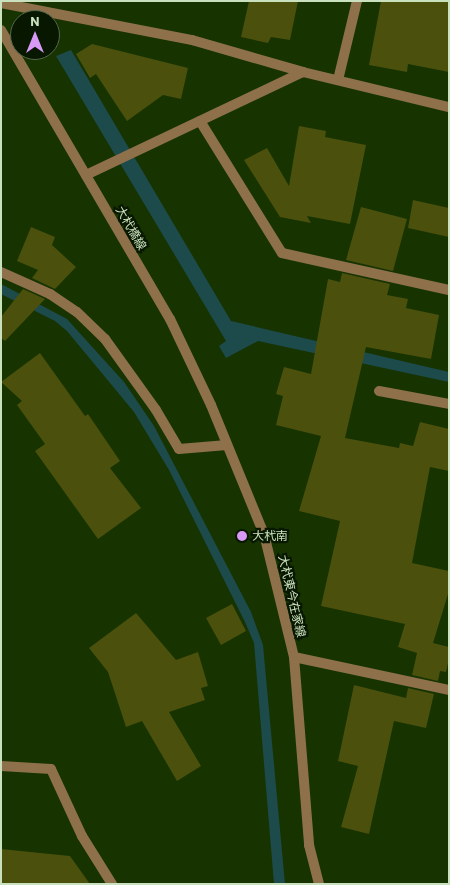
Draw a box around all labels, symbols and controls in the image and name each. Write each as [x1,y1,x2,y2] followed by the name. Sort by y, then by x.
[10,10,60,60] north arrow
[30,12,40,29] text: N
[113,204,149,252] street label: 大杙橋線
[252,529,288,543] place label: 大杙南
[236,530,248,542] marker: 大杙南
[276,553,308,639] street label: 大杙東今在家線

